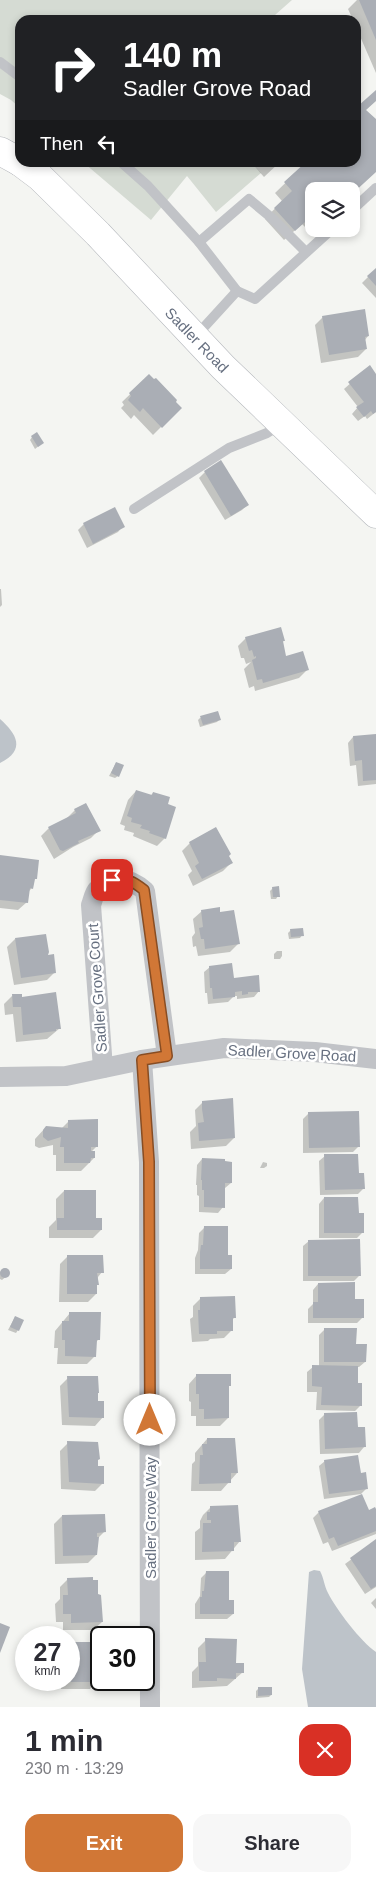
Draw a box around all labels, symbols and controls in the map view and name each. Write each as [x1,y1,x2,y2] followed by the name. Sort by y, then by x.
[40,35,105,100] icon: right
[123,35,222,74] text: 140 m
[123,76,311,101] text: Sadler Grove Road
[93,130,121,158] icon: left
[40,133,83,154] text: Then
[305,182,360,237] map controls
[305,182,360,237] button: layers
[162,304,232,376] street label: Sadler Road
[91,859,133,901] pin
[98,866,126,894] icon: arrive
[84,922,110,1053] street label: Sadler Grove Court
[227,1041,357,1065] street label: Sadler Grove Road
[123,1393,175,1445] position arrow
[142,1457,159,1579] street label: Sadler Grove Way
[90,1626,155,1691] speed limit sign: 30
[34,1638,61,1666] text: 27
[34,1664,61,1678] text: km/h
[25,1724,103,1757] text: 1 min
[299,1724,351,1776] button: close
[25,1760,124,1777] text: 230 m · 13:29
[25,1814,183,1872] button: Exit
[193,1814,351,1872] button: Share

